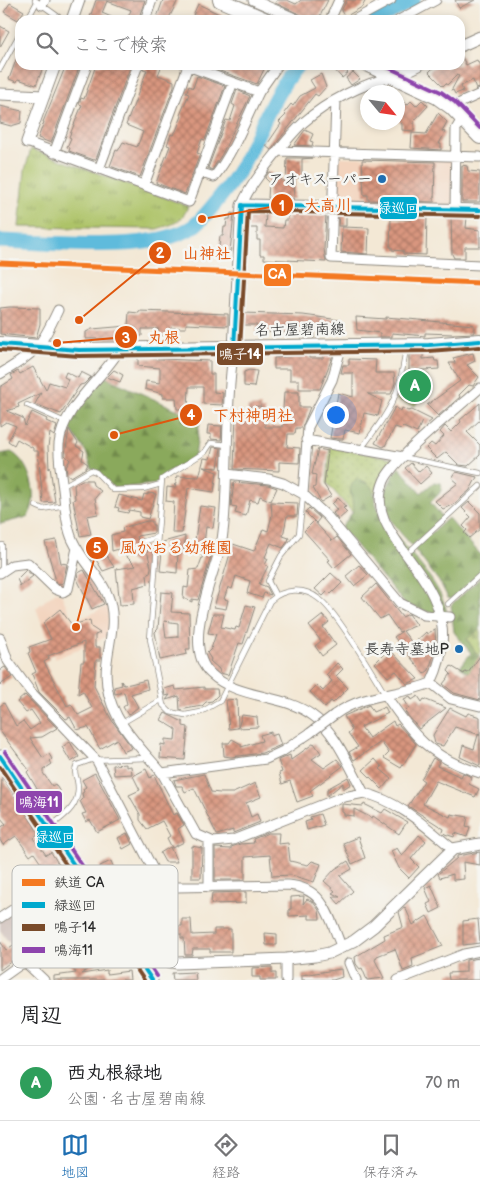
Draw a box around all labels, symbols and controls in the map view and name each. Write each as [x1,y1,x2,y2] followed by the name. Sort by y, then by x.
[15,15,465,70] search box
[33,29,61,57] icon: search
[73,34,168,57] text: ここで検索
[360,85,405,130] north arrow
[268,170,372,189] place label: アオキスーパー
[376,173,388,185] marker: アオキスーパー
[269,190,362,221] callout: 大高川
[379,196,418,220] line badge: 緑巡回
[279,197,285,216] text: 1
[304,197,352,216] text: 大高川
[377,200,419,217] text: 緑巡回
[148,238,241,269] callout: 山神社
[156,244,165,263] text: 2
[183,245,231,264] text: 山神社
[263,263,292,287] line badge: CA
[268,266,287,283] text: CA
[255,320,345,340] street label: 名古屋碧南線
[113,322,190,353] callout: 丸根
[122,329,131,348] text: 3
[148,329,180,348] text: 丸根
[216,342,264,366] line badge: 鳴子14
[219,346,262,363] text: 鳴子14
[399,367,431,405] pin: A
[178,400,303,431] callout: 下村神明社
[323,402,349,428] your location
[187,406,196,425] text: 4
[213,407,293,426] text: 下村神明社
[85,532,242,563] callout: 風かおる幼稚園
[93,539,102,558] text: 5
[120,539,232,558] text: 風かおる幼稚園
[365,640,450,659] place label: 長寿寺墓地P
[453,643,465,655] marker: 長寿寺墓地P
[15,790,63,814] line badge: 鳴海11
[19,794,59,811] text: 鳴海11
[36,825,74,849] line badge: 緑巡回
[34,829,76,846] text: 緑巡回
[12,865,178,968] legend
[54,874,105,891] text: 鉄道 CA
[54,897,96,914] text: 緑巡回
[54,919,96,936] text: 鳴子14
[54,942,93,959] text: 鳴海11
[20,1003,62,1028] text: 周辺
[67,1062,162,1085] text: 西丸根緑地
[31,1074,41,1093] text: A
[425,1074,460,1093] text: 70 m
[67,1090,205,1109] text: 公園 · 名古屋碧南線
[61,1131,89,1181] tab: 地図
[212,1131,240,1181] tab: 経路
[363,1131,419,1181] tab: 保存済み

